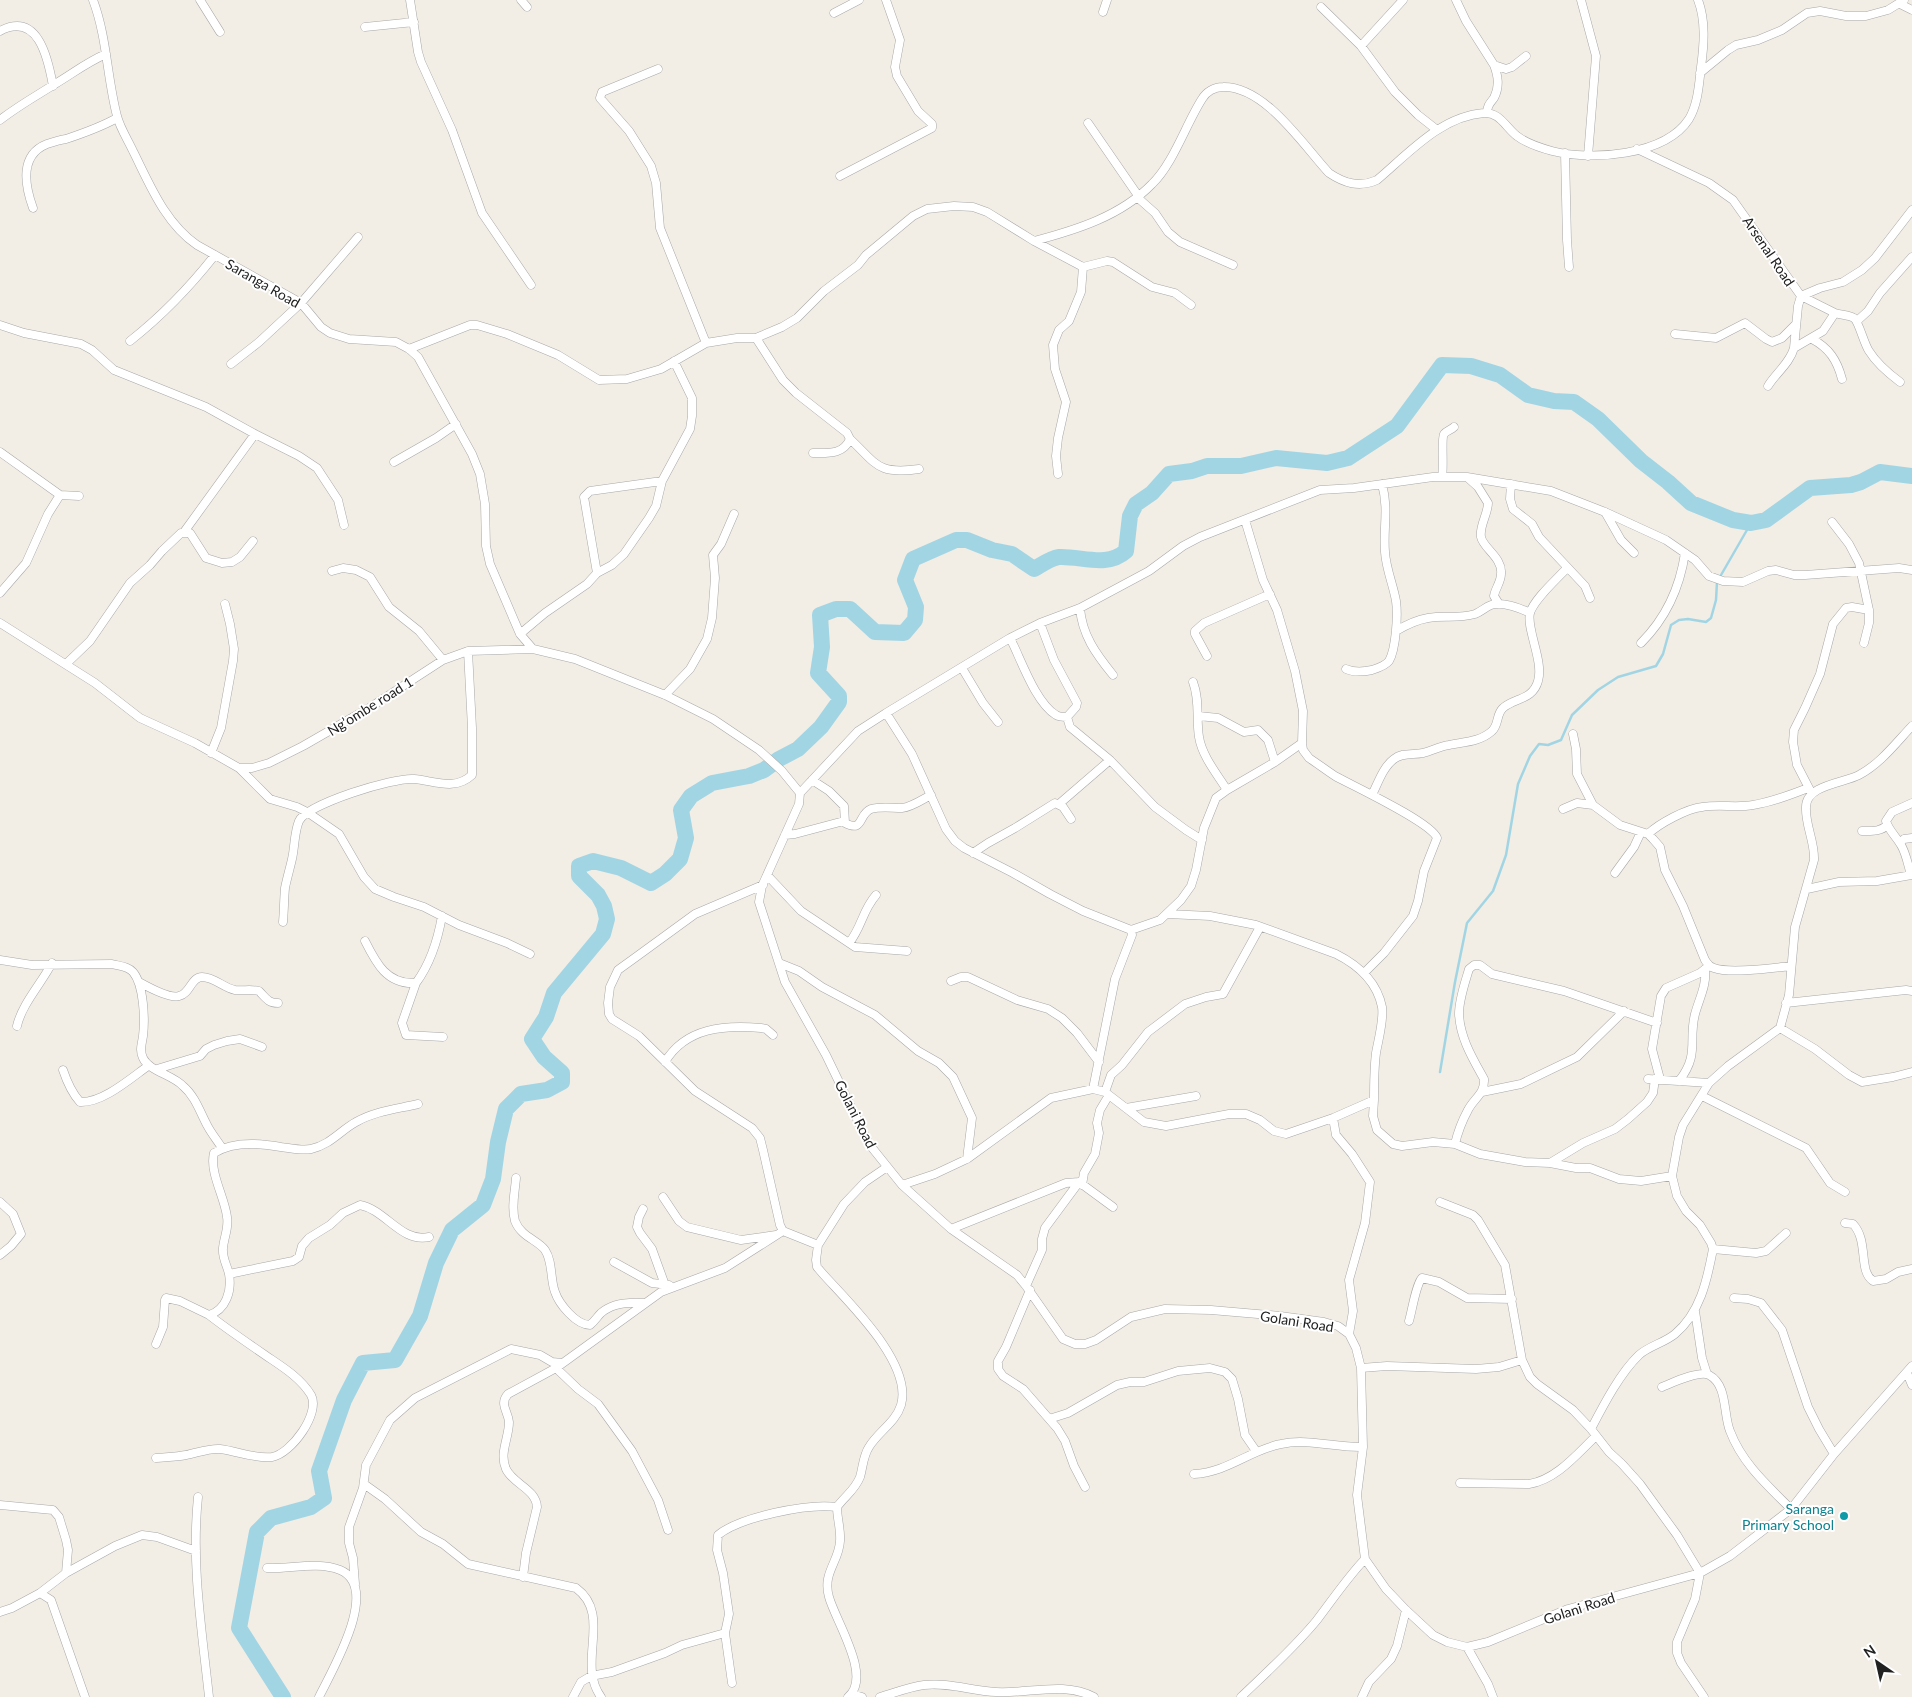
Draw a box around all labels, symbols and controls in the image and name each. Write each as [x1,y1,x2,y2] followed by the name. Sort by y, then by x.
[1739,213,1799,289] street label: Arsenal Road
[223,255,303,311] street label: Saranga Road
[324,673,416,739] street label: Ng’ombe road 1
[832,1077,880,1151] street label: Golani Road
[1259,1307,1335,1335] street label: Golani Road
[1742,1500,1834,1533] place label: Saranga Primary School
[1838,1510,1850,1522] marker: Saranga Primary School
[1541,1588,1617,1628] street label: Golani Road
[1852,1637,1902,1687] north arrow
[1860,1641,1879,1661] text: N

